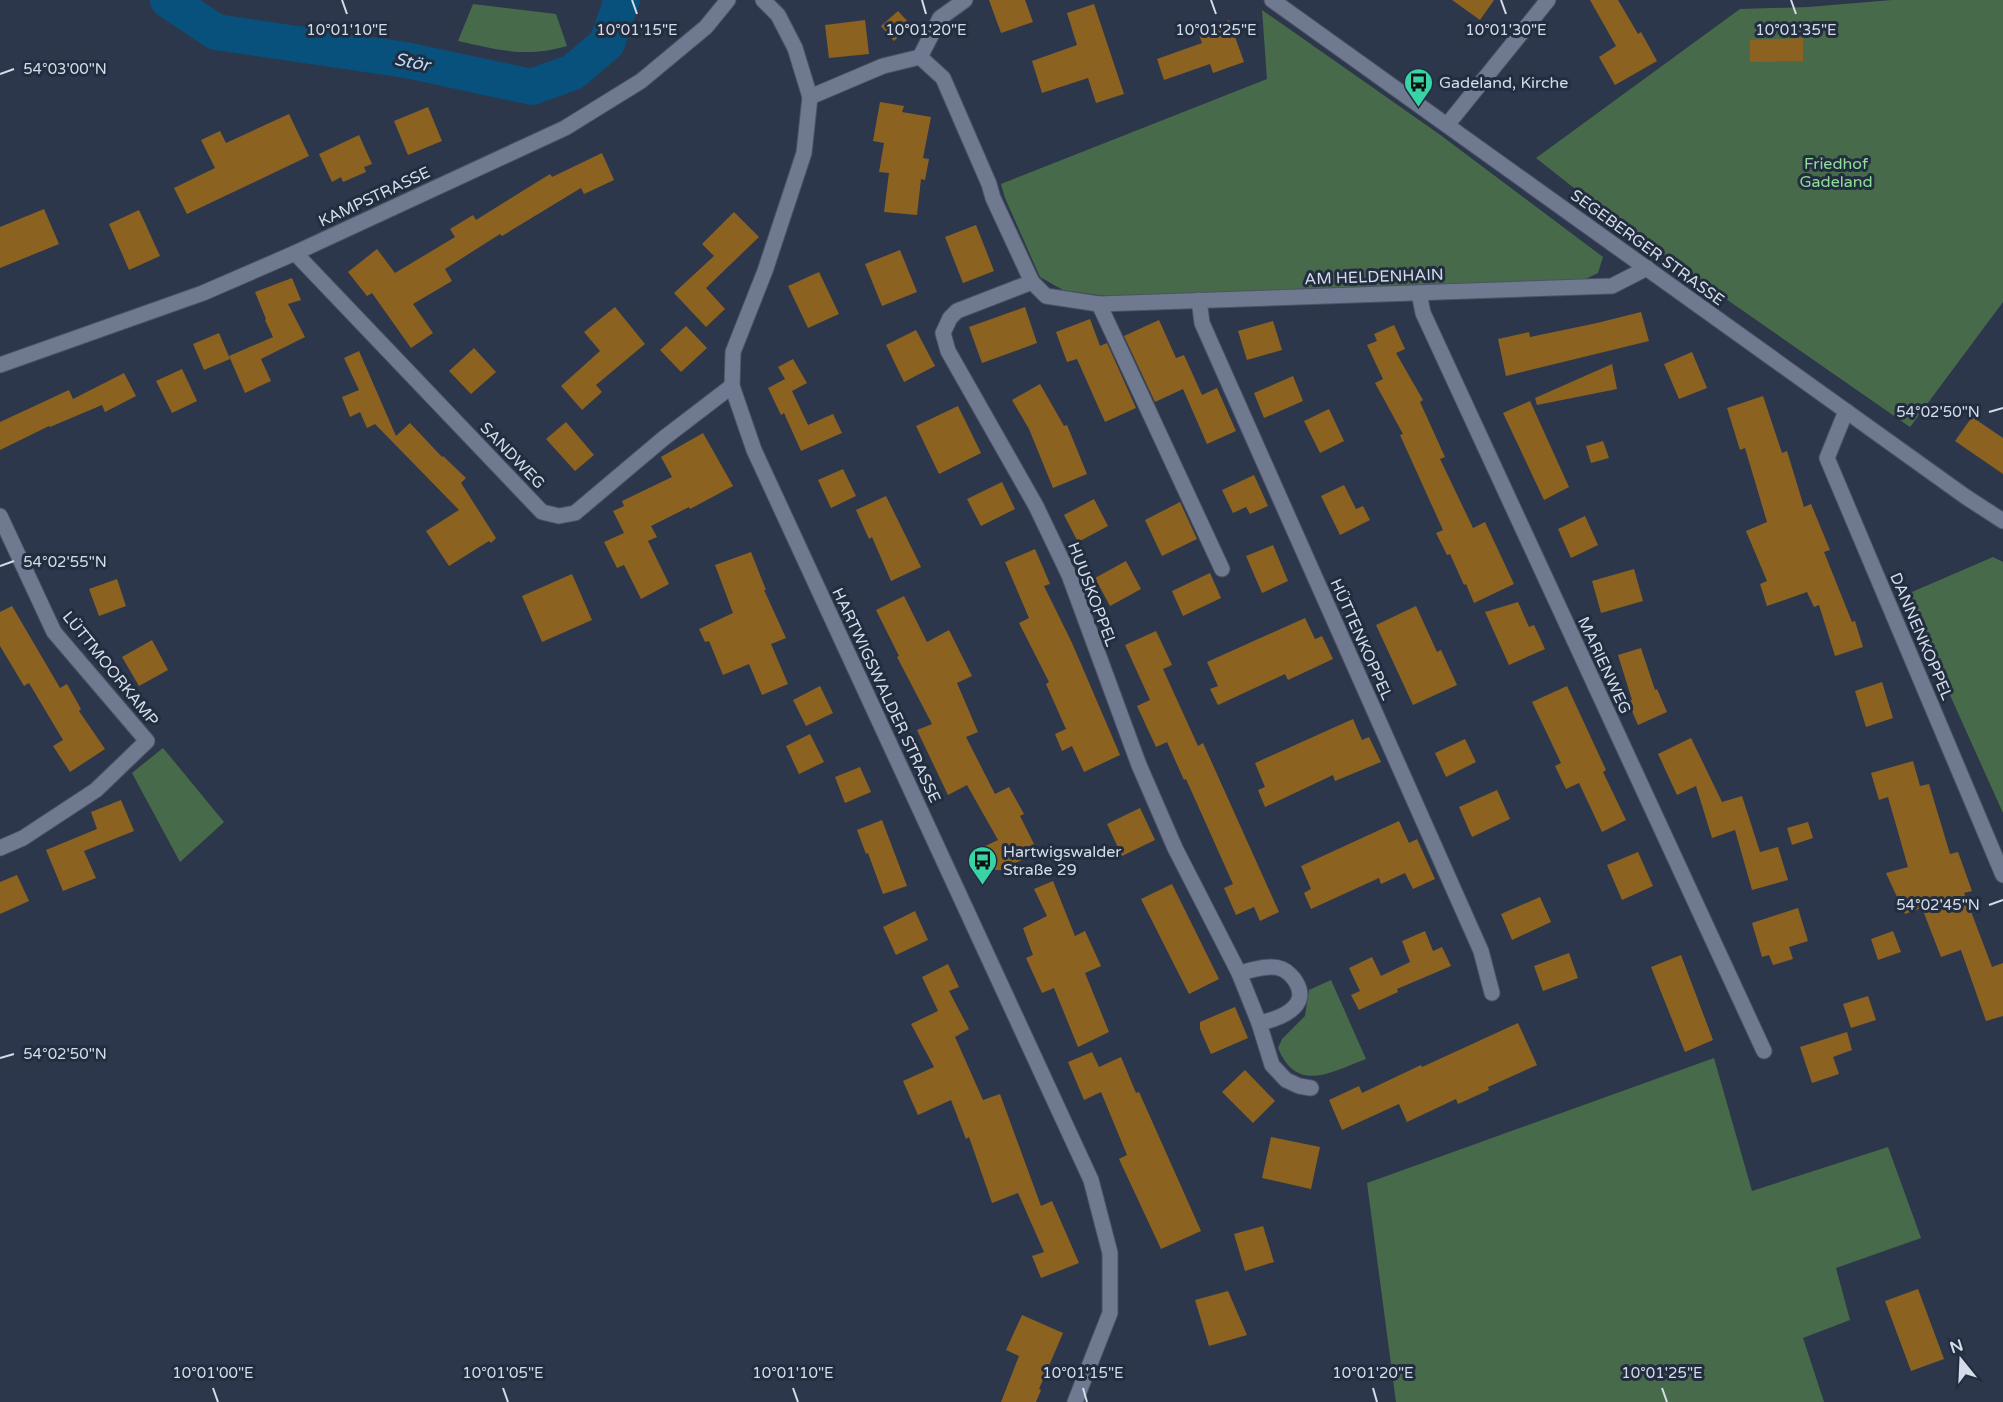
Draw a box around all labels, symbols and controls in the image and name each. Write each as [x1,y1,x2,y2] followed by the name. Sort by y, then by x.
[306,21,388,39] text: 10°01'10"E
[596,21,678,39] text: 10°01'15"E
[885,21,967,39] text: 10°01'20"E
[1175,21,1257,39] text: 10°01'25"E
[1465,21,1547,39] text: 10°01'30"E
[1755,21,1837,39] text: 10°01'35"E
[393,48,433,77] water label: Stör
[23,60,107,78] text: 54°03'00"N
[1402,66,1434,108] bus stop icon: Gadeland, Kirche
[1439,73,1568,93] place label: Gadeland, Kirche
[1799,154,1873,192] park label: Friedhof Gadeland
[315,162,433,231] street label: KAMPSTRASSE
[1567,185,1728,310] street label: SEGEBERGER STRASSE
[1304,265,1444,289] street label: AM HELDENHAIN
[1896,403,1980,421] text: 54°02'50"N
[476,418,549,493] street label: SANDWEG
[1063,539,1121,649] street label: HUUSKOPPEL
[23,553,107,571] text: 54°02'55"N
[1885,570,1957,703] street label: DANNENKOPPEL
[1325,576,1397,703] street label: HÜTTENKOPPEL
[827,585,945,806] street label: HARTWIGSWALDER STRASSE
[58,607,163,730] street label: LÜTTMOORKAMP
[1573,614,1635,717] street label: MARIENWEG
[1003,842,1122,880] place label: Hartwigswalder Straße 29
[966,844,998,886] bus stop icon: Hartwigswalder Straße 29
[1896,896,1980,914] text: 54°02'45"N
[23,1045,107,1063] text: 54°02'50"N
[1931,1330,1991,1390] north arrow
[1947,1335,1966,1358] text: N
[172,1364,254,1382] text: 10°01'00"E
[462,1364,544,1382] text: 10°01'05"E
[752,1364,834,1382] text: 10°01'10"E
[1042,1364,1124,1382] text: 10°01'15"E
[1332,1364,1414,1382] text: 10°01'20"E
[1621,1364,1703,1382] text: 10°01'25"E

